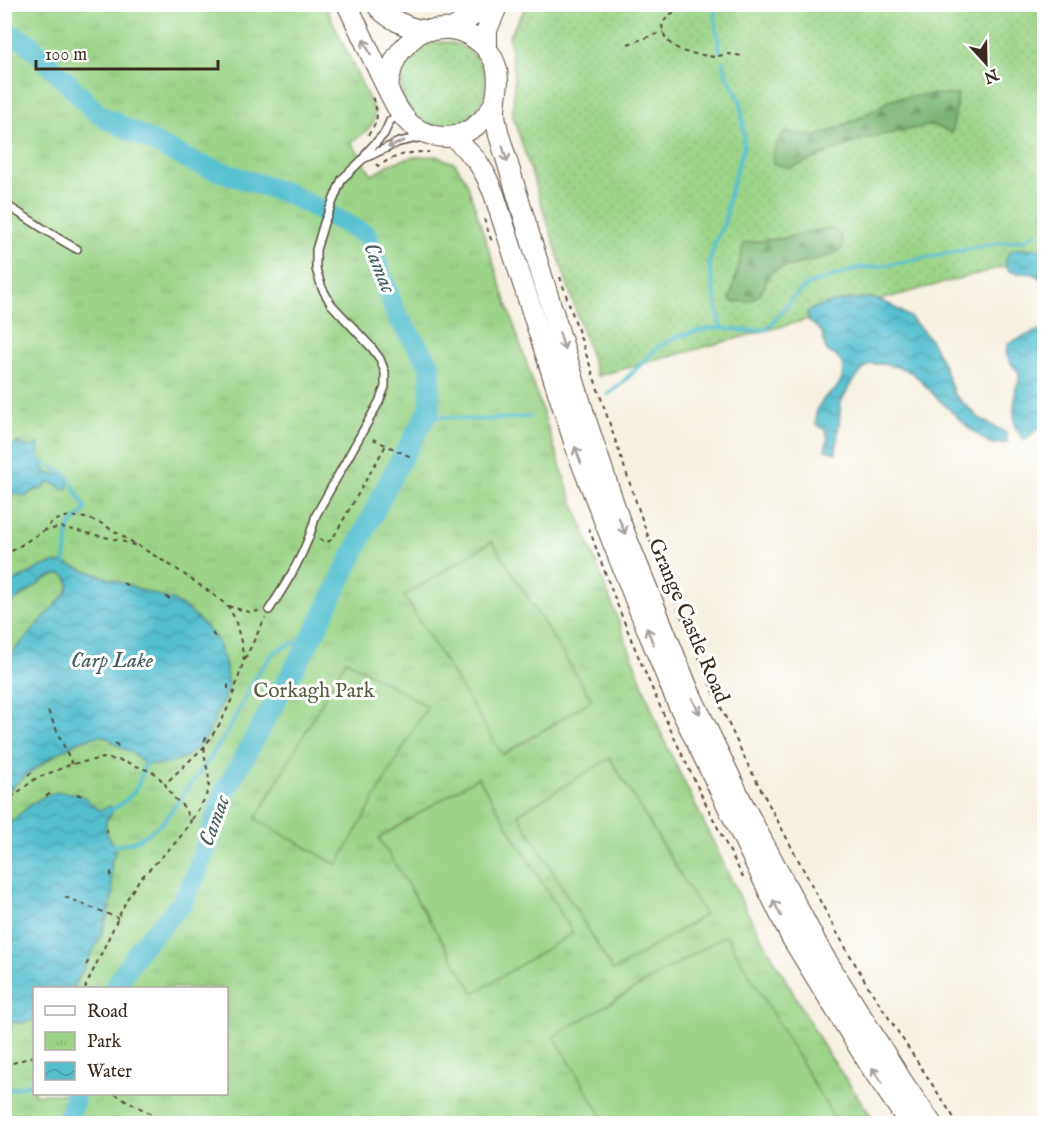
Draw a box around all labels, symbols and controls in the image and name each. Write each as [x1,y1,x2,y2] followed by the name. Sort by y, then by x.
[36,33,218,71] scale bar
[956,33,1016,93] north arrow
[360,39,372,57] one-way arrow
[45,44,87,67] text: 100 m
[981,63,1002,87] text: N
[387,139,406,150] one-way arrow
[500,144,511,163] one-way arrow
[356,239,402,298] water label: Camac
[557,331,568,350] one-way arrow
[572,446,583,465] one-way arrow
[617,516,628,535] one-way arrow
[641,535,735,708] street label: Grange Castle Road
[644,628,655,646] one-way arrow
[71,647,154,675] water label: Carp Lake
[253,678,375,705] park label: Corkagh Park
[691,697,703,715] one-way arrow
[193,791,237,850] water label: Camac
[770,900,782,918] one-way arrow
[33,987,228,1095] legend
[87,1001,128,1024] text: Road
[87,1031,122,1054] text: Park
[87,1061,132,1084] text: Water
[871,1067,883,1084] one-way arrow

